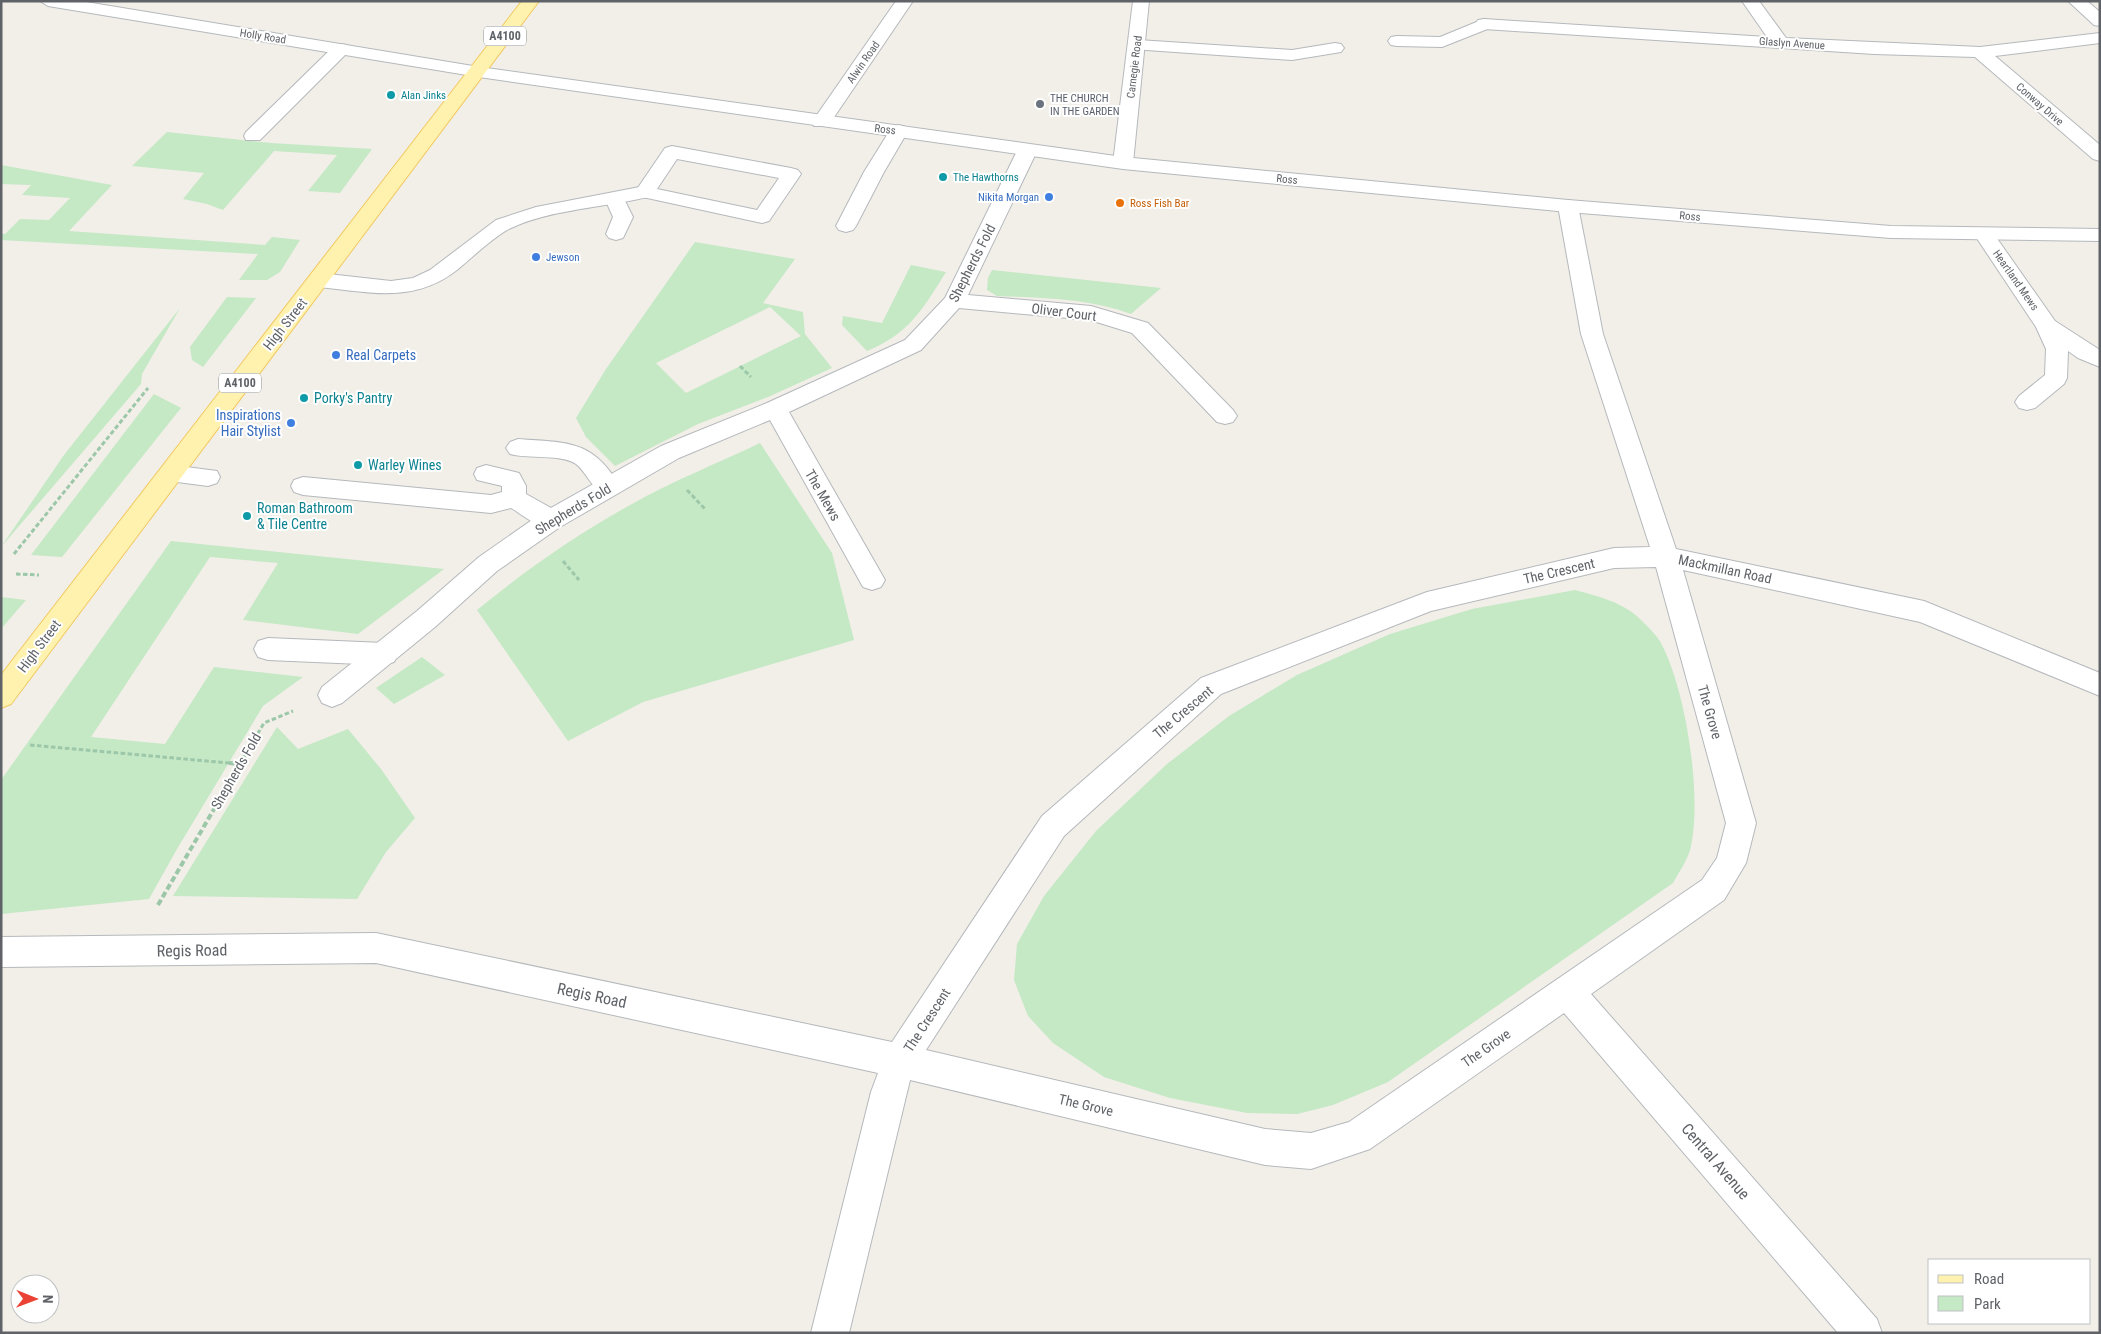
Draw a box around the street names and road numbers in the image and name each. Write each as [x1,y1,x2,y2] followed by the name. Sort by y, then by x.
[239,26,287,47] street label: Holly Road
[484,27,526,46] road number: A4100
[1124,35,1145,99] street label: Carnegie Road
[1759,35,1825,52] street label: Glaslyn Avenue
[844,39,883,86] street label: Alwin Road
[2013,80,2066,128] street label: Conway Drive
[874,122,896,137] street label: Ross
[1276,172,1298,187] street label: Ross
[1679,209,1701,224] street label: Ross
[946,221,998,305] street label: Shepherds Fold
[1990,248,2041,313] street label: Heartland Mews
[260,295,310,353] street label: High Street
[1031,300,1097,324] street label: Oliver Court
[219,373,261,392] road number: A4100
[802,467,844,523] street label: The Mews
[532,480,614,538] street label: Shepherds Fold
[1677,551,1773,587] street label: Mackmillan Road
[1522,555,1596,587] street label: The Crescent
[14,617,64,675] street label: High Street
[1150,682,1216,742] street label: The Crescent
[1695,683,1725,741] street label: The Grove
[208,730,264,812] street label: Shepherds Fold
[157,940,227,961] street label: Regis Road
[555,979,628,1012] street label: Regis Road
[900,985,954,1055] street label: The Crescent
[1459,1025,1514,1071] street label: The Grove
[1057,1091,1115,1119] street label: The Grove
[1677,1119,1754,1203] street label: Central Avenue

